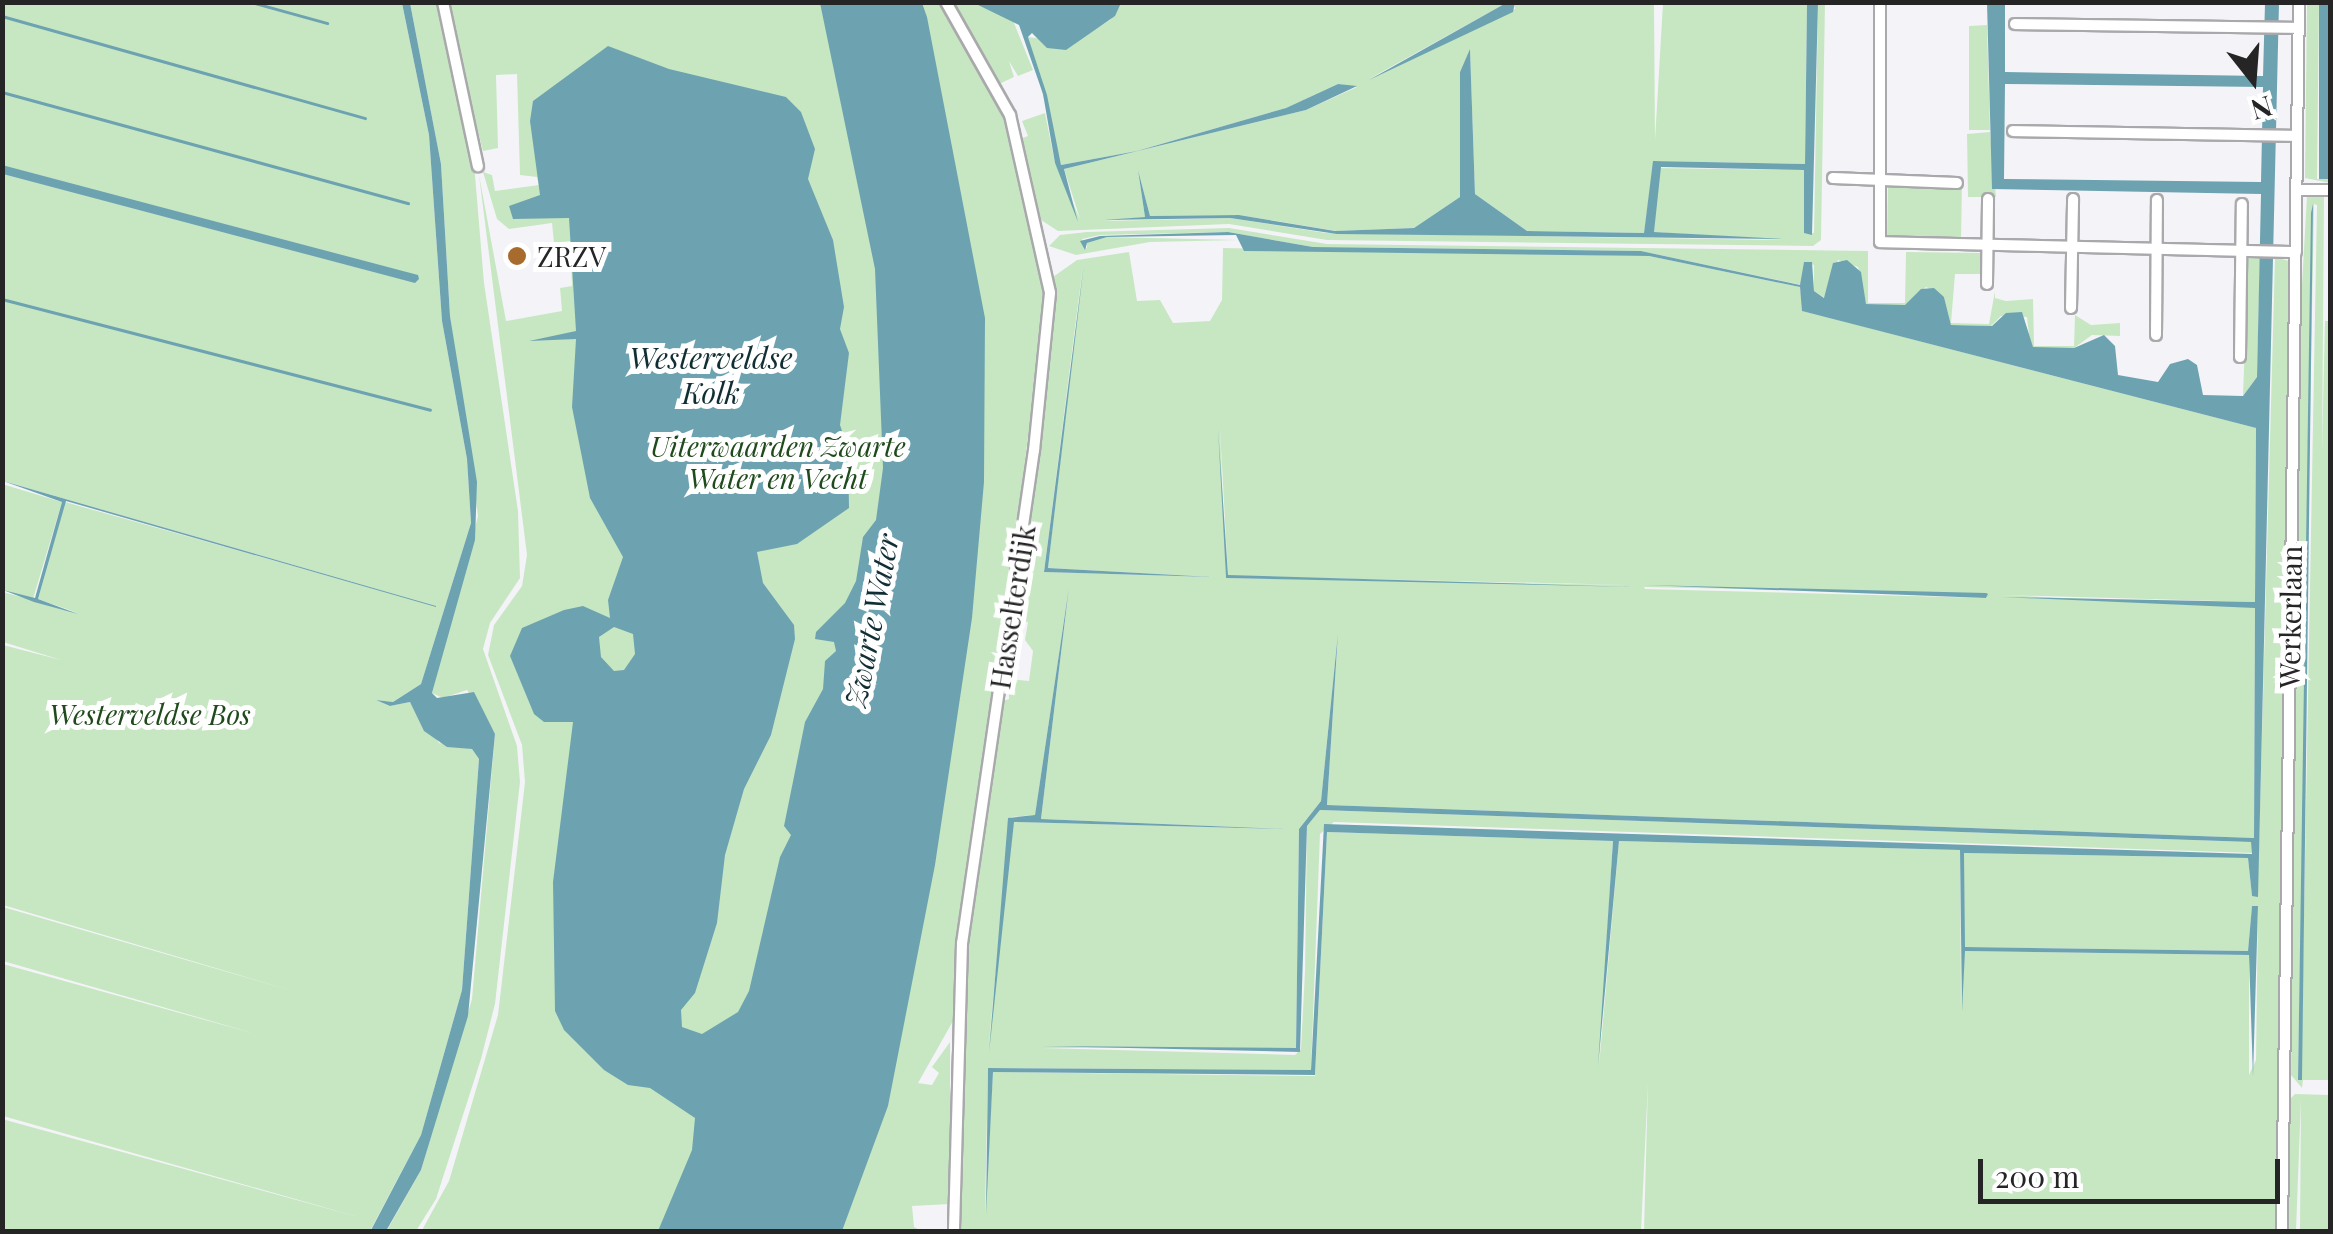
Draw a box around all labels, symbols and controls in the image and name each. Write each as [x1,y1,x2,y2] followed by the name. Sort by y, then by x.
[2203,30,2303,130] north arrow
[2247,89,2277,130] text: N
[537,239,606,273] place label: ZRZV
[506,245,528,267] marker: ZRZV
[629,339,793,410] water label: Westerveldse Kolk
[650,429,906,495] park label: Uiterwaarden Zwarte Water en Vecht
[982,523,1042,691] street label: Hasselterdijk
[837,531,905,709] water label: Zwarte Water
[2272,545,2308,689] street label: Werkerlaan
[49,697,251,731] park label: Westerveldse Bos
[1983,1139,2286,1201] scale bar
[1995,1156,2079,1196] text: 200 m

